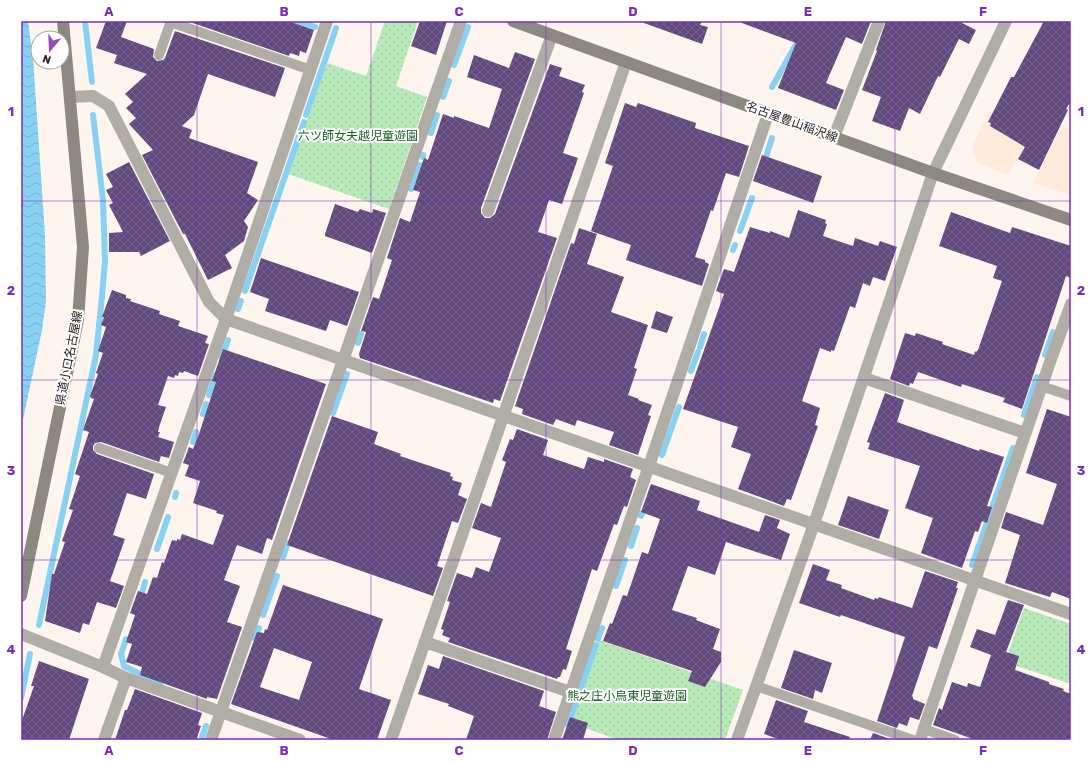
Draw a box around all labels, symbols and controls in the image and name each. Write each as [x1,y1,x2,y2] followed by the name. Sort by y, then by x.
[104,4,114,19] text: A
[279,4,289,19] text: B
[454,4,464,19] text: C
[628,4,638,19] text: D
[804,4,812,19] text: E
[979,4,987,19] text: F
[30,30,70,70] north arrow
[41,52,53,66] text: N
[744,99,840,145] street label: 名古屋豊山稲沢線
[8,104,14,119] text: 1
[1078,104,1084,119] text: 1
[298,129,418,143] park label: 六ツ師女夫越児童遊園
[7,283,15,298] text: 2
[1077,283,1085,298] text: 2
[53,310,85,406] street label: 県道小口名古屋線
[7,463,16,478] text: 3
[1077,463,1086,478] text: 3
[7,642,16,657] text: 4
[1077,642,1086,657] text: 4
[567,689,687,703] park label: 熊之庄小烏東児童遊園
[104,743,114,758] text: A
[279,743,289,758] text: B
[454,743,464,758] text: C
[628,743,638,758] text: D
[804,743,812,758] text: E
[979,743,987,758] text: F

